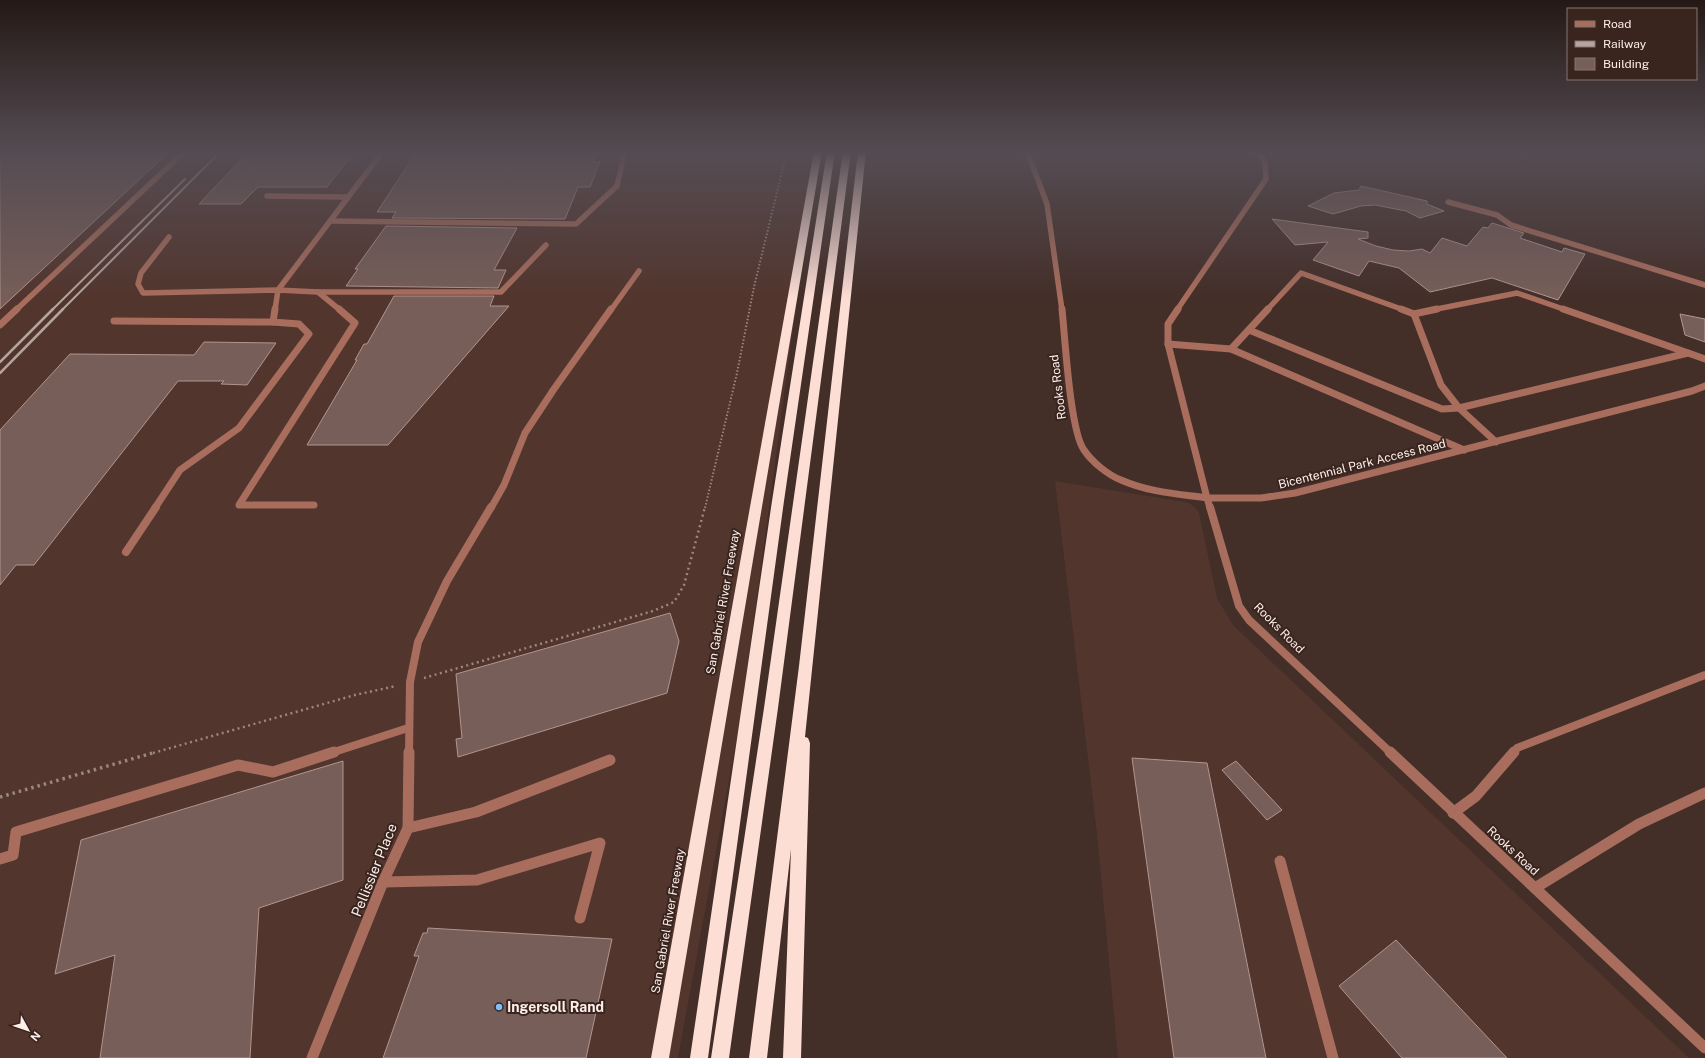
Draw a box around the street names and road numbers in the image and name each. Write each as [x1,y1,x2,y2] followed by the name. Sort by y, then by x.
[1047,354,1069,420] street label: Rooks Road
[1277,436,1447,492] street label: Bicentennial Park Access Road
[703,528,743,675] street label: San Gabriel River Freeway
[1251,600,1307,656] street label: Rooks Road
[348,821,400,919] street label: Pellissier Place
[1484,824,1542,878] street label: Rooks Road
[648,847,688,994] street label: San Gabriel River Freeway

